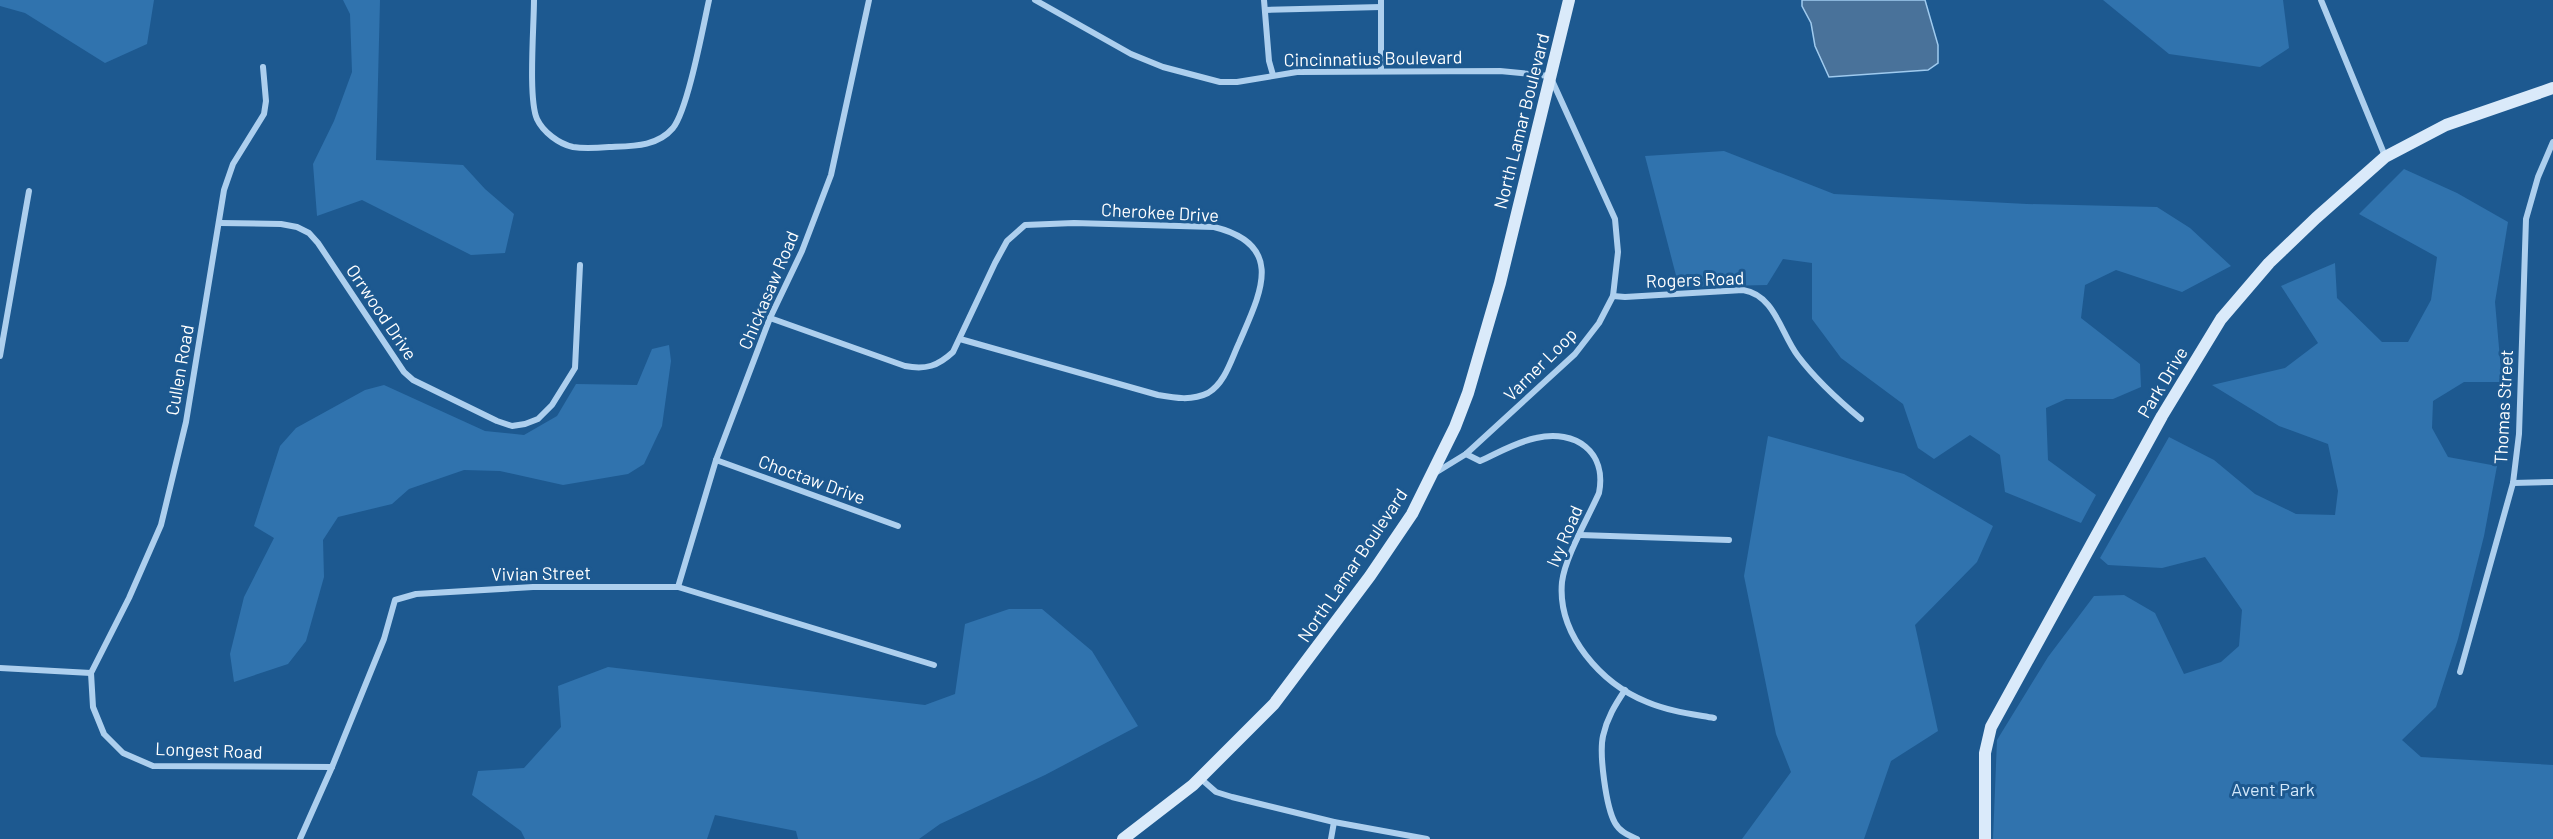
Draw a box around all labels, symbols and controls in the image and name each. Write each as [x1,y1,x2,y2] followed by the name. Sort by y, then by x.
[1489,31,1553,211] street label: North Lamar Boulevard
[1283,45,1463,71] street label: Cincinnatius Boulevard
[1101,198,1219,226] street label: Cherokee Drive
[733,227,803,353] street label: Chickasaw Road
[342,260,422,364] street label: Orrwood Drive
[1645,266,1745,292] street label: Rogers Road
[160,323,198,417] street label: Cullen Road
[1499,323,1581,405] street label: Varner Loop
[2132,342,2192,422] street label: Park Drive
[2489,349,2517,465] street label: Thomas Street
[756,450,868,508] street label: Choctaw Drive
[1292,484,1412,646] street label: North Lamar Boulevard
[1541,502,1587,570] street label: Ivy Road
[491,561,591,585] street label: Vivian Street
[155,737,263,763] street label: Longest Road
[2231,778,2315,800] park label: Avent Park

